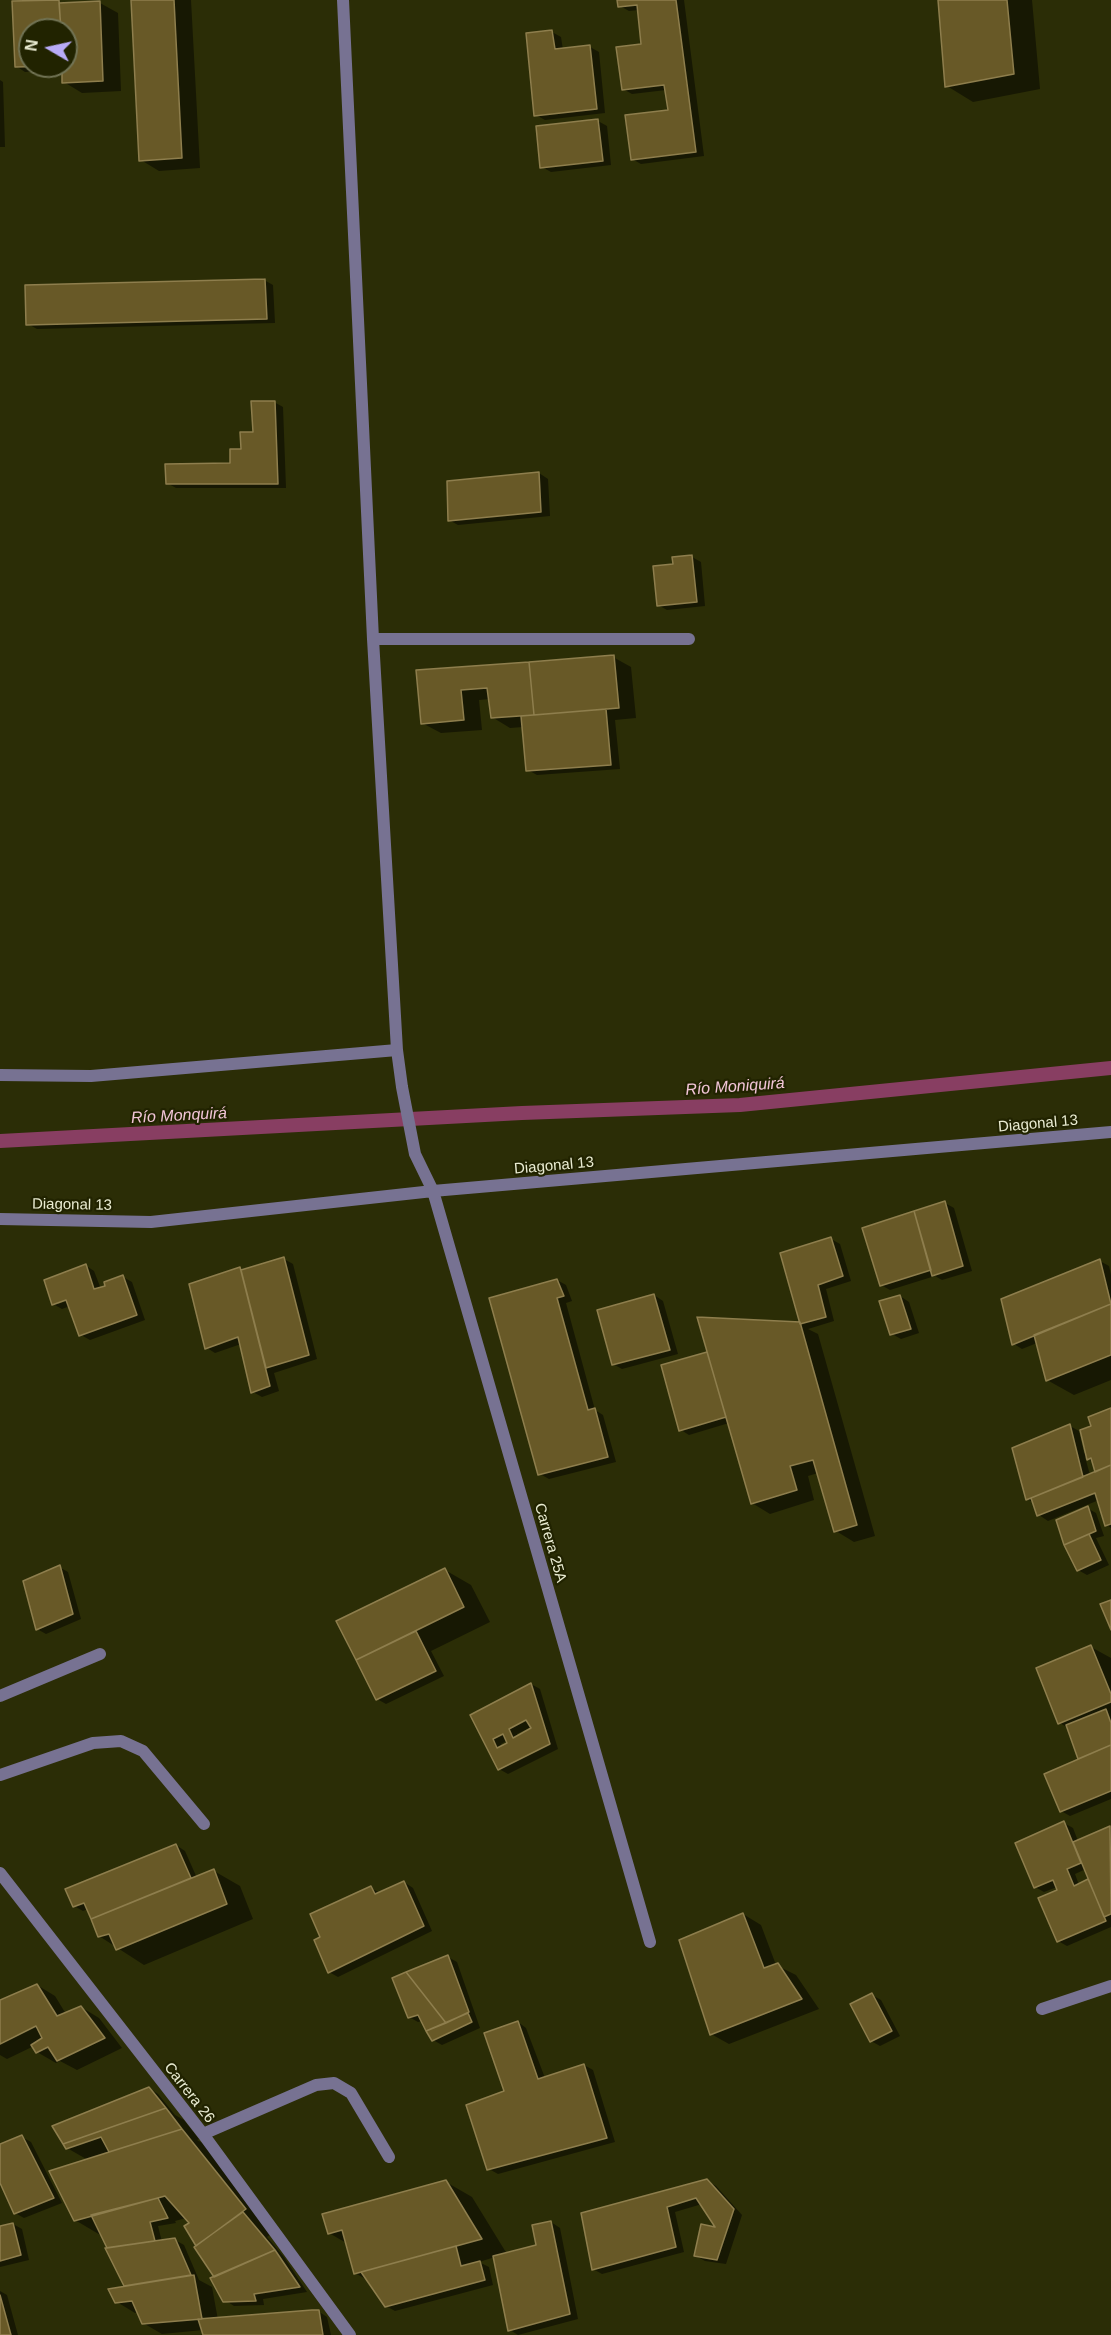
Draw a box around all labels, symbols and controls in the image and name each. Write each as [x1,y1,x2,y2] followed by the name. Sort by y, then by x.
[18,18,78,78] north arrow
[22,38,41,52] text: N
[685,1074,785,1100] water label: Río Moniquirá
[131,1104,227,1128] water label: Río Monquirá
[997,1112,1079,1136] street label: Diagonal 13
[513,1154,595,1178] street label: Diagonal 13
[32,1195,112,1215] street label: Diagonal 13
[530,1501,570,1585] street label: Carrera 25A
[160,2059,218,2127] street label: Carrera 26

